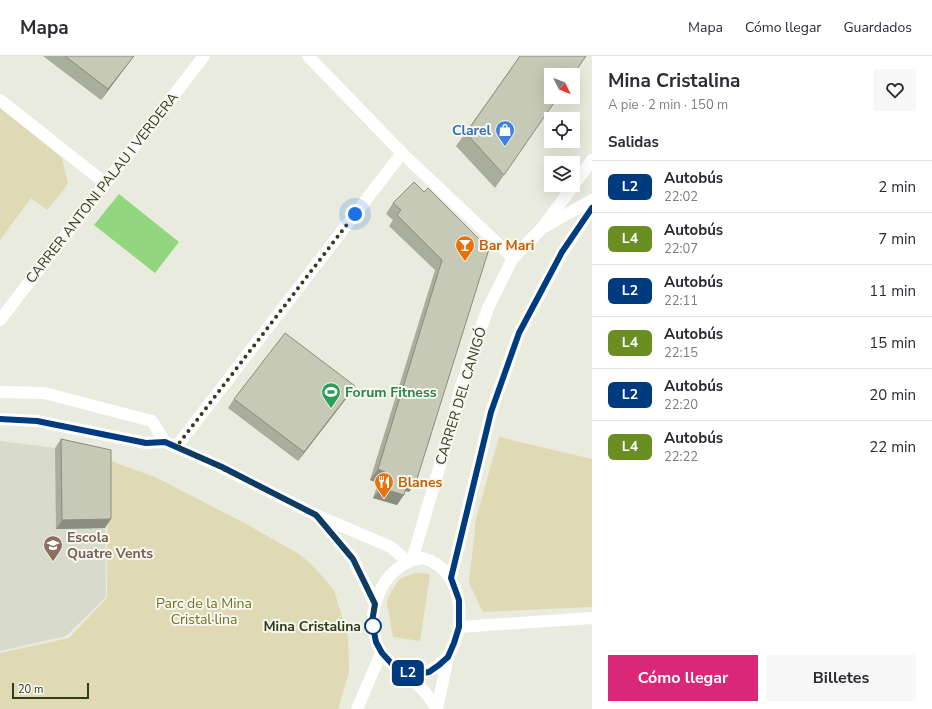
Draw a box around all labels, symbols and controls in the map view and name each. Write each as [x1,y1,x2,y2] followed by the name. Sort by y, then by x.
[20,15,69,41] text: Mapa
[688,18,723,37] text: Mapa
[745,18,821,37] text: Cómo llegar
[843,18,912,37] text: Guardados
[544,68,580,104] north arrow
[544,68,580,192] map controls
[608,68,740,94] text: Mina Cristalina
[874,69,916,111] button: heart
[21,89,183,287] street label: CARRER ANTONI PALAU I VERDERA
[608,96,728,114] text: A pie · 2 min · 150 m
[544,112,580,148] button: locate
[494,119,516,147] shop icon: Clarel
[452,121,492,140] place label: Clarel
[608,132,659,152] text: Salidas
[544,156,580,192] button: layers
[664,168,723,188] text: Autobús
[622,177,638,196] text: L2
[878,177,916,197] text: 2 min
[664,188,698,206] text: 22:02
[345,204,365,224] your location
[664,220,723,240] text: Autobús
[622,229,638,248] text: L4
[878,229,916,249] text: 7 min
[454,234,476,262] bar icon: Bar Mari
[479,236,534,255] place label: Bar Mari
[664,240,698,258] text: 22:07
[664,272,723,292] text: Autobús
[622,281,638,300] text: L2
[869,281,916,301] text: 11 min
[664,292,698,310] text: 22:11
[664,324,723,344] text: Autobús
[431,325,491,467] street label: CARRER DEL CANIGÓ
[622,333,638,352] text: L4
[869,333,916,353] text: 15 min
[664,344,698,362] text: 22:15
[664,376,723,396] text: Autobús
[320,381,342,409] sports icon: Forum Fitness
[345,383,437,402] place label: Forum Fitness
[622,385,638,404] text: L2
[869,385,916,405] text: 20 min
[664,396,698,414] text: 22:20
[664,428,723,448] text: Autobús
[622,437,638,456] text: L4
[869,437,916,457] text: 22 min
[664,448,698,466] text: 22:22
[373,471,395,499] restaurant icon: Blanes
[398,473,443,492] place label: Blanes
[67,528,153,563] place label: Escola Quatre Vents
[42,534,64,562] school or university icon: Escola Quatre Vents
[156,594,252,629] park label: Parc de la Mina Cristal·lina
[263,617,361,636] place label: Mina Cristalina
[364,617,382,635] marker: Mina Cristalina
[608,655,758,701] button: Cómo llegar
[766,655,916,701] button: Billetes
[390,660,426,686] line badge: L2
[400,663,416,682] text: L2
[12,681,89,700] scale bar
[18,682,43,697] text: 20 m

